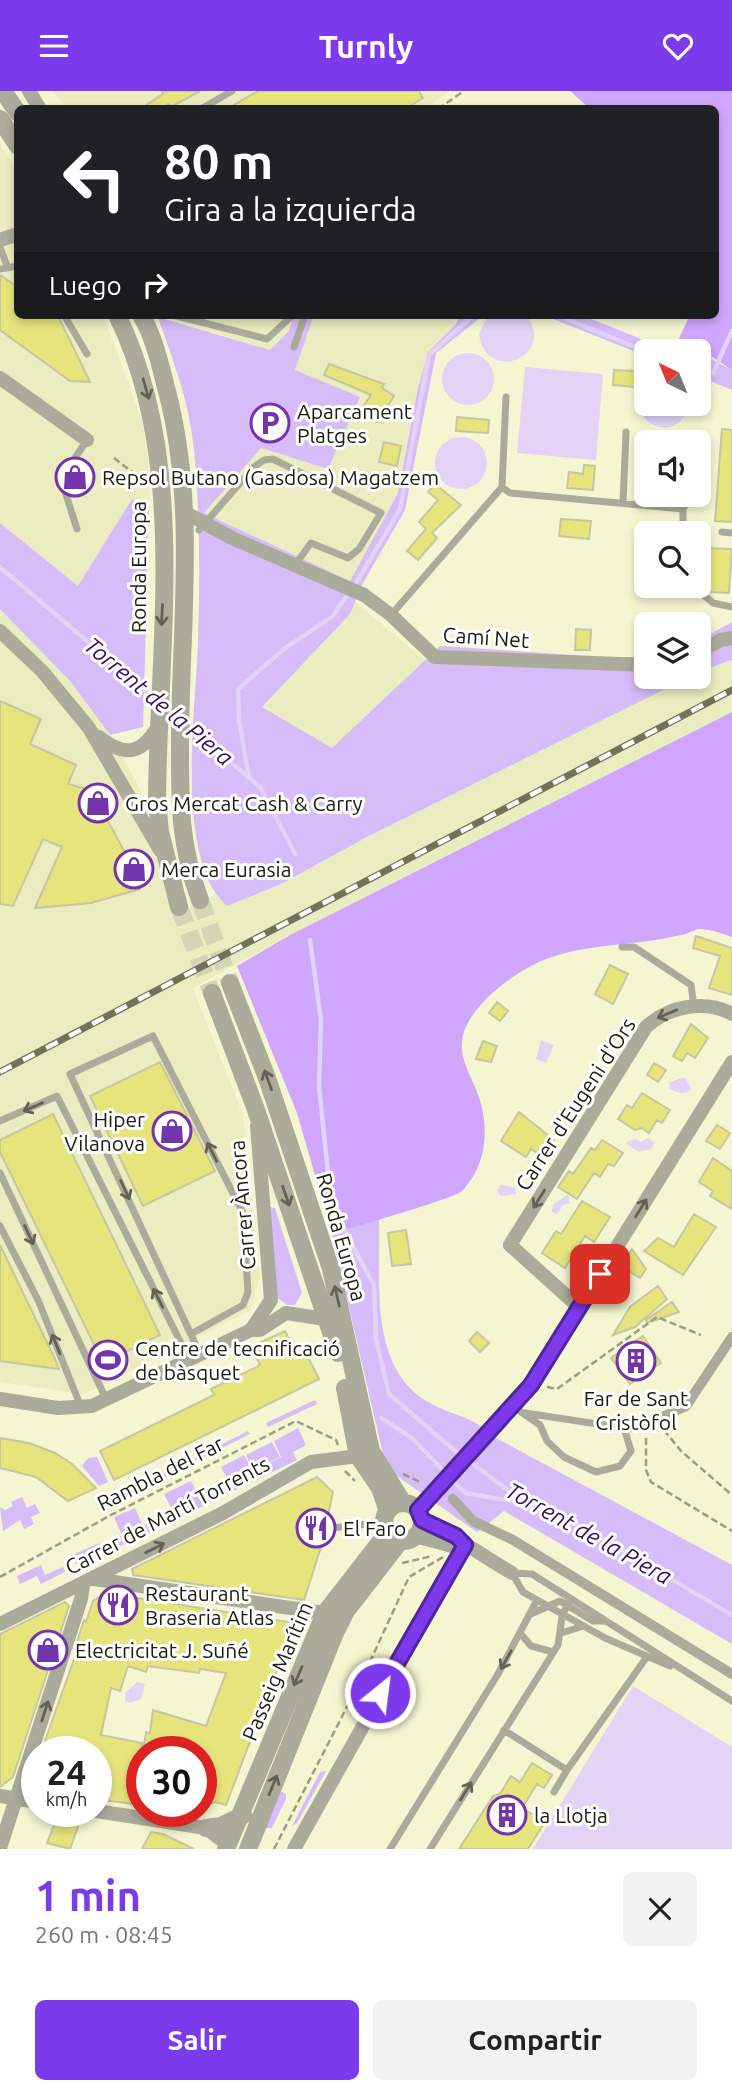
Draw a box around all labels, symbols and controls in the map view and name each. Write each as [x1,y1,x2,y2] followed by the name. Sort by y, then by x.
[35,27,73,65] icon: menu
[659,27,697,65] icon: heart
[319,28,413,64] text: Turnly
[49,133,140,224] icon: left
[164,133,273,188] text: 80 m
[164,191,417,227] text: Gira a la izquierda
[136,266,174,304] icon: right
[49,271,122,300] text: Luego
[634,339,710,417] north arrow
[634,339,711,689] map controls
[140,378,153,400] one-way arrow
[297,399,412,447] place label: Aparcament Platges
[249,402,291,444] parking icon: Aparcament Platges
[634,430,711,507] button: sound
[54,456,96,498] shop icon: Repsol Butano (Gasdosa) Magatzem
[102,465,439,489] place label: Repsol Butano (Gasdosa) Magatzem
[126,501,150,633] street label: Ronda Europa
[634,521,711,598] button: search
[155,603,168,626] one-way arrow
[634,612,711,689] button: layers
[442,622,530,652] street label: Camí Net
[80,632,238,770] water label: Torrent de la Piera
[77,782,119,824] shop icon: Gros Mercat Cash & Carry
[125,791,363,815] place label: Gros Mercat Cash & Carry
[113,848,155,890] shop icon: Merca Eurasia
[161,857,291,881] place label: Merca Eurasia
[657,1008,678,1021] one-way arrow
[510,1013,640,1195] street label: Carrer d'Eugeni d'Ors
[260,1069,273,1091] one-way arrow
[23,1101,44,1114] one-way arrow
[64,1107,145,1155] place label: Hiper Vilanova
[151,1110,193,1152] shop icon: Hiper Vilanova
[224,1139,260,1271] street label: Carrer Àncora
[204,1142,218,1163] one-way arrow
[312,1170,372,1304] street label: Ronda Europa
[119,1179,132,1200] one-way arrow
[281,1184,293,1206] one-way arrow
[531,1188,545,1208] one-way arrow
[635,1199,649,1219] one-way arrow
[23,1224,36,1245] one-way arrow
[570,1244,630,1304] pin
[581,1255,619,1293] icon: arrive
[330,1285,343,1308] one-way arrow
[150,1288,164,1309] one-way arrow
[48,1334,61,1355] one-way arrow
[135,1336,340,1384] place label: Centre de tecnificació de bàsquet
[87,1339,129,1381] sports icon: Centre de tecnificació de bàsquet
[615,1340,657,1382] building icon: Far de Sant Cristòfol
[584,1386,688,1434] place label: Far de Sant Cristòfol
[93,1431,227,1515] street label: Rambla del Far
[61,1451,273,1579] street label: Carrer de Martí Torrents
[502,1477,676,1589] water label: Torrent de la Piera
[295,1507,337,1549] restaurant icon: El Faro
[343,1516,406,1540] place label: El Faro
[144,1541,165,1554] one-way arrow
[145,1581,274,1629] place label: Restaurant Braseria Atlas
[97,1584,139,1626] restaurant icon: Restaurant Braseria Atlas
[237,1598,317,1744] street label: Passeig Marítim
[27,1629,69,1671] shop icon: Electricitat J. Suñé
[75,1638,249,1662] place label: Electricitat J. Suñé
[499,1650,513,1670] one-way arrow
[343,1656,417,1730] position arrow
[291,1665,304,1686] one-way arrow
[39,1700,52,1722] one-way arrow
[126,1736,217,1827] speed limit sign: 30
[47,1752,86,1792] text: 24
[268,1775,281,1797] one-way arrow
[459,1781,473,1801] one-way arrow
[46,1789,87,1809] text: km/h
[486,1794,528,1836] building icon: la Llotja
[534,1803,608,1827] place label: la Llotja
[35,1872,141,1919] text: 1 min
[623,1872,697,1946] button: close
[35,1922,173,1947] text: 260 m · 08:45
[35,2000,359,2080] button: Salir
[373,2000,697,2080] button: Compartir

